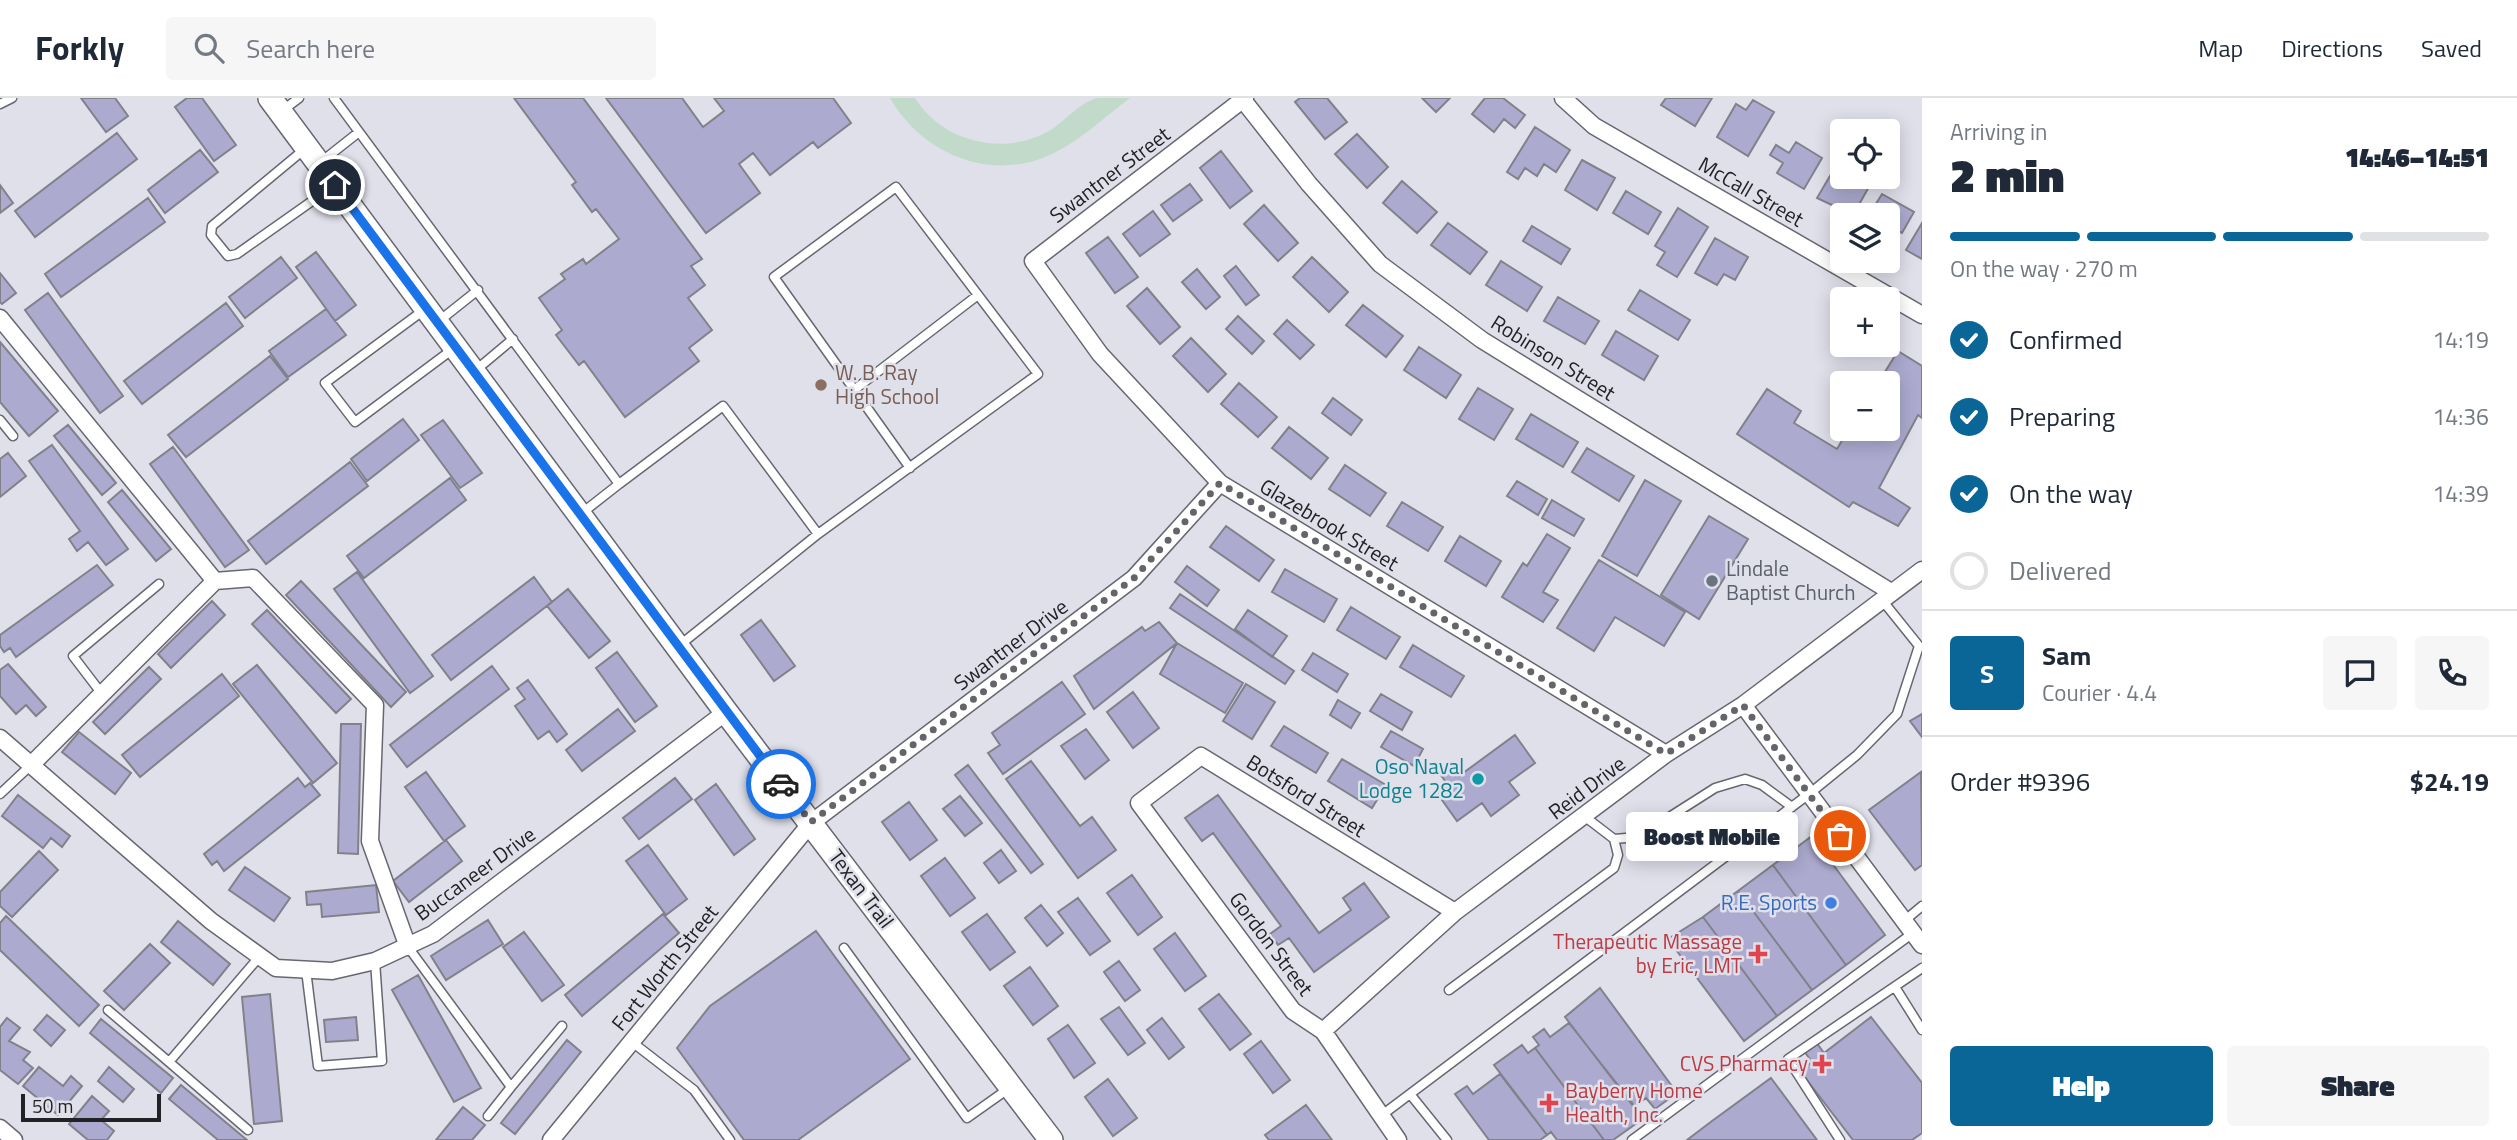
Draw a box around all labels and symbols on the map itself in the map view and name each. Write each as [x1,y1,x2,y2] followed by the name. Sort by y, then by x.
[1042,118,1177,230] street label: Swantner Street
[1693,148,1811,235] street label: McCall Street
[305,155,365,215] pin
[1485,306,1623,409] street label: Robinson Street
[835,356,939,412] place label: W. B. Ray High School
[813,377,829,393] marker: W. B. Ray High School
[1254,470,1406,579] street label: Glazebrook Street
[1726,552,1856,608] place label: Lindale Baptist Church
[1704,573,1720,589] marker: Lindale Baptist Church
[947,591,1074,698] street label: Swantner Drive
[1240,746,1373,845] street label: Botsford Street
[1541,747,1632,827] street label: Reid Drive
[746,749,816,819] courier
[1359,750,1464,806] place label: Oso Naval Lodge 1282
[1470,771,1486,787] marker: Oso Naval Lodge 1282
[1810,806,1870,866] pin
[1626,812,1798,860] callout: Boost Mobile
[407,818,542,928] street label: Buccaneer Drive
[821,842,902,935] street label: Texan Trail
[1222,885,1322,1003] street label: Gordon Street
[1721,886,1817,918] place label: R.E. Sports
[1823,895,1839,911] marker: R.E. Sports
[603,897,726,1038] street label: Fort Worth Street
[1553,925,1742,981] place label: Therapeutic Massage by Eric, LMT
[1748,944,1768,964] marker: Therapeutic Massage by Eric, LMT
[1680,1047,1808,1079] place label: CVS Pharmacy
[1814,1056,1830,1072] marker: CVS Pharmacy
[1565,1074,1703,1130] place label: Bayberry Home Health, Inc.
[21,1091,161,1123] scale bar
[1539,1093,1559,1113] marker: Bayberry Home Health, Inc.

